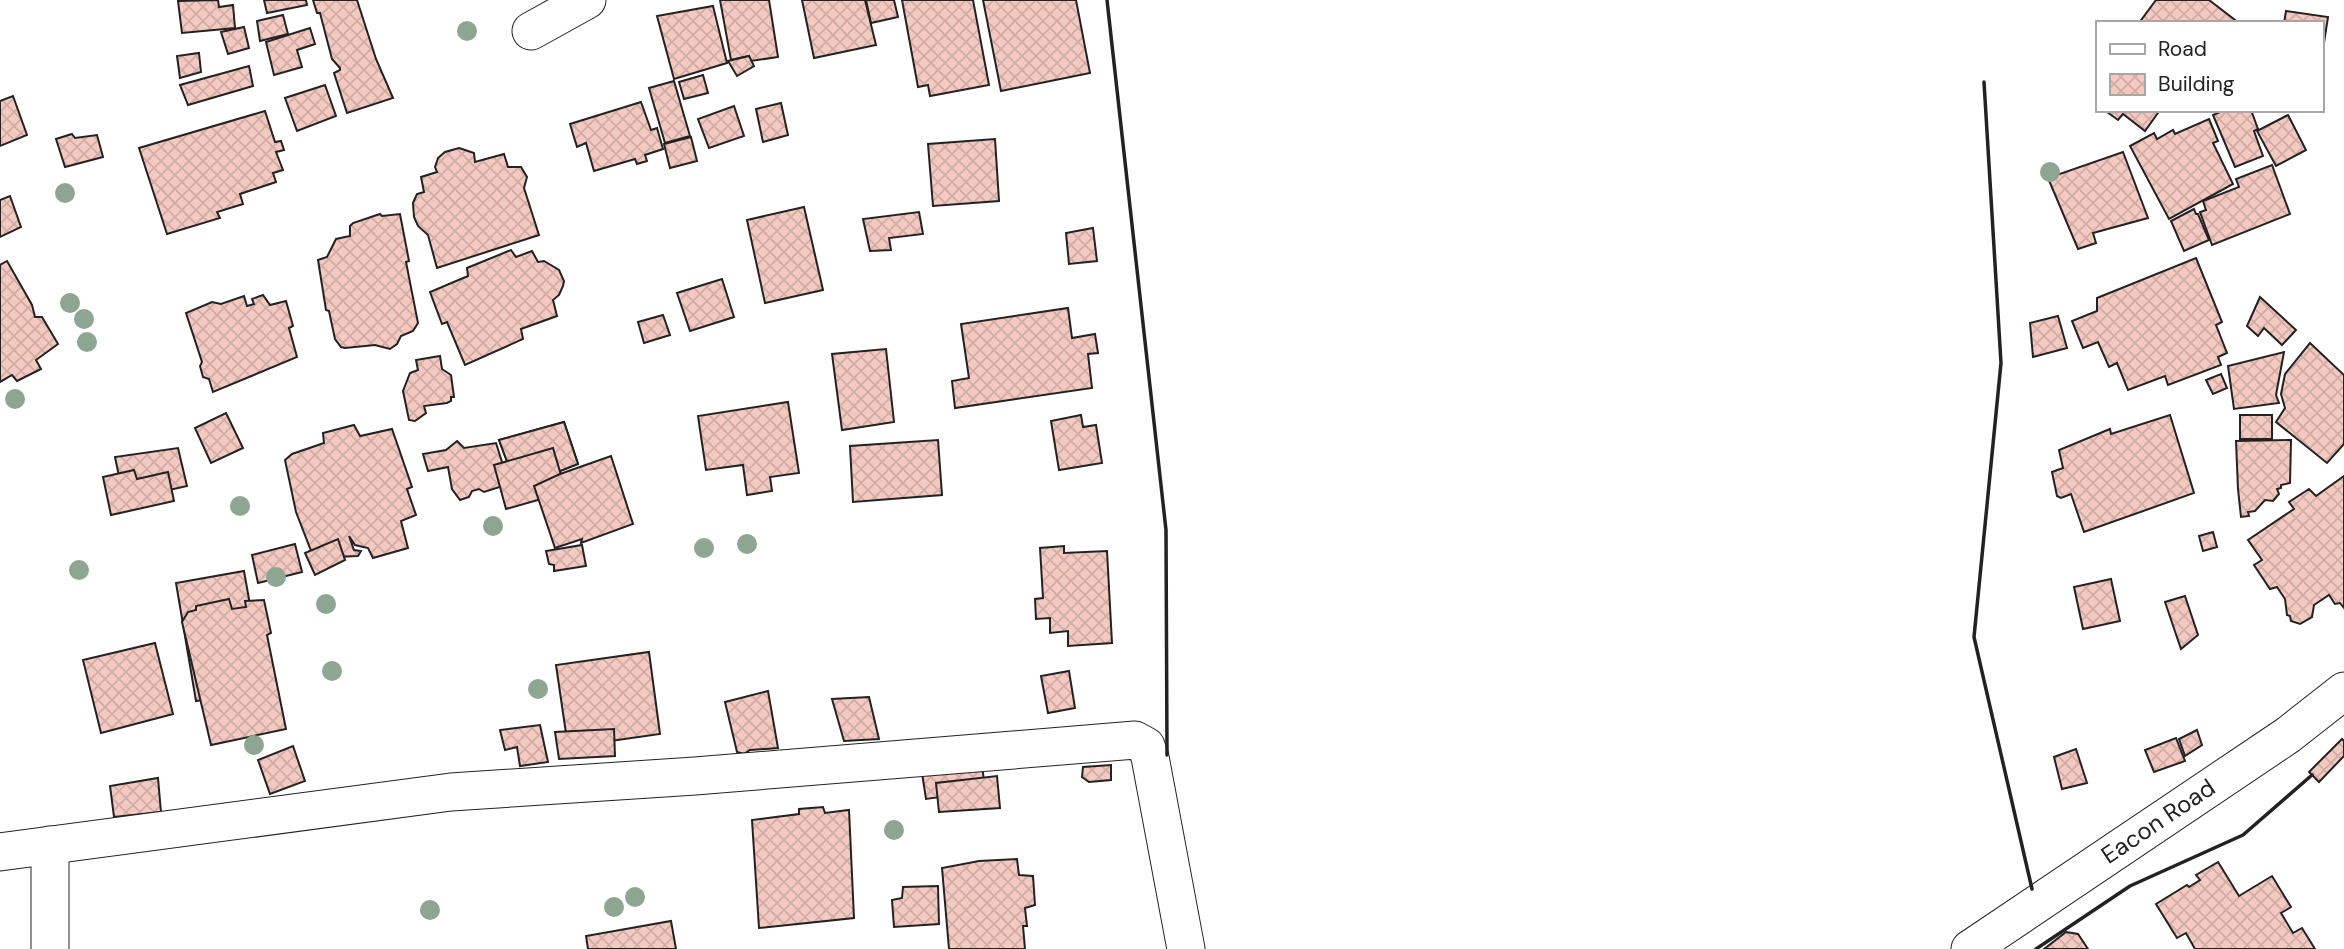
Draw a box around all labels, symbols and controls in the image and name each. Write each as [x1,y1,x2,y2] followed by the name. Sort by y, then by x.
[2096,21,2323,112] legend
[2158,35,2207,63] text: Road
[2158,70,2235,98] text: Building
[2095,772,2221,870] street label: Eacon Road

